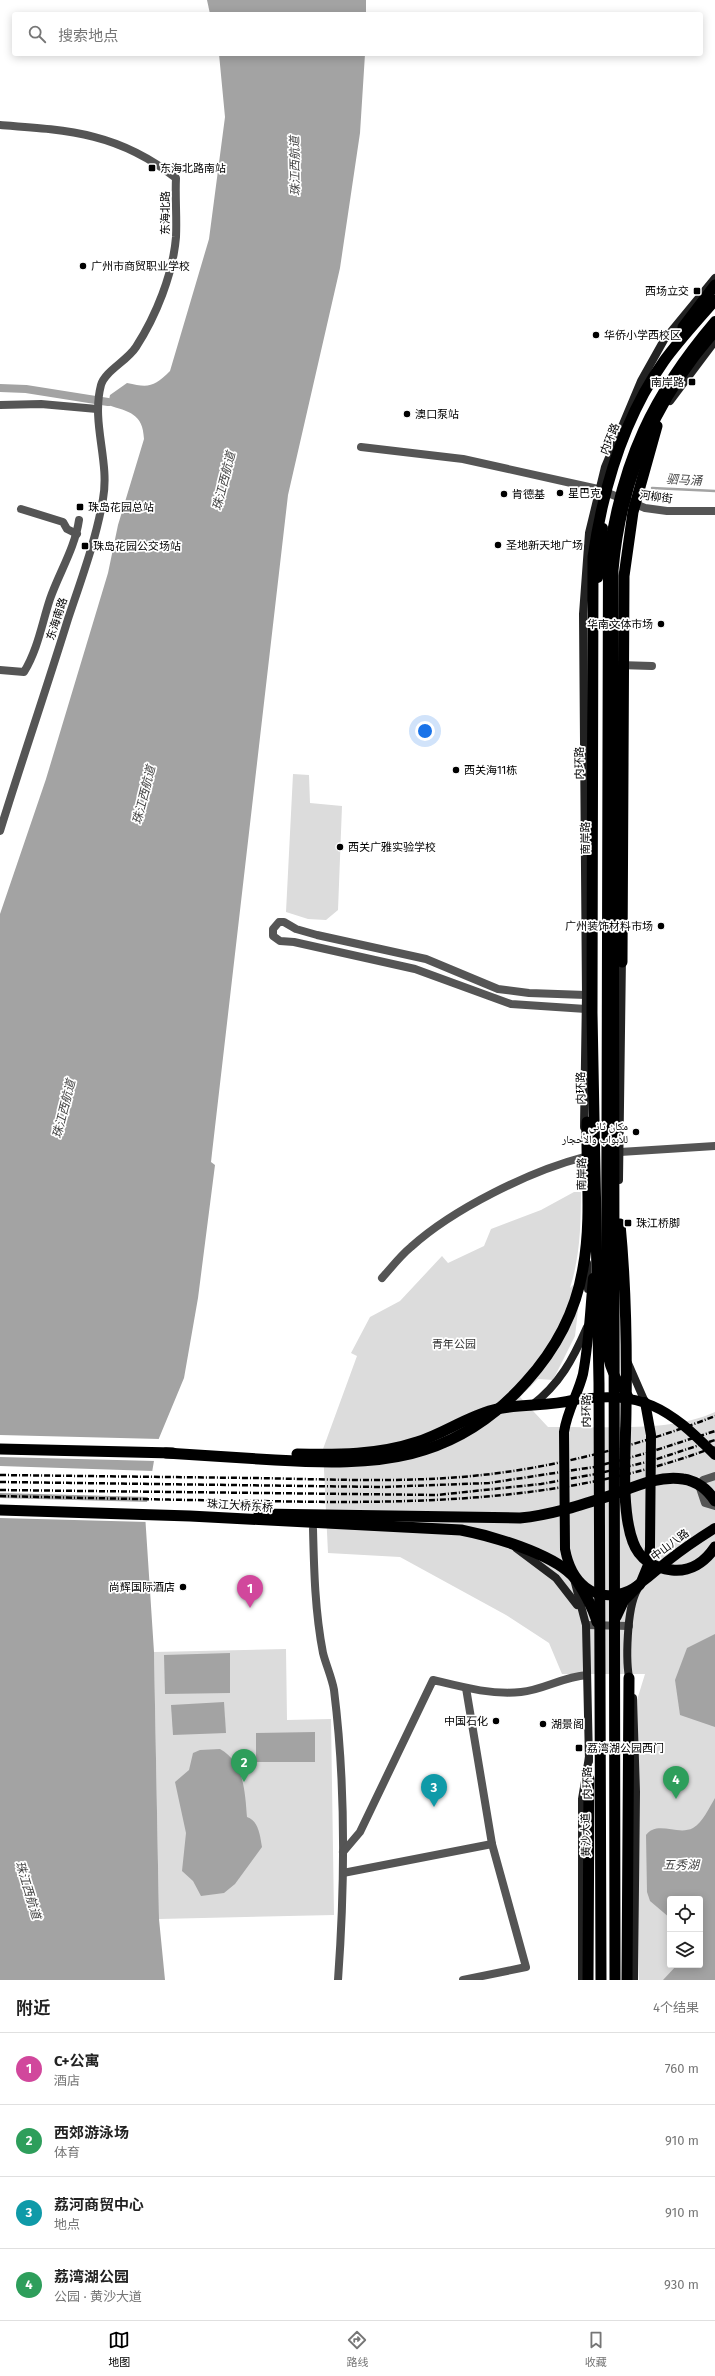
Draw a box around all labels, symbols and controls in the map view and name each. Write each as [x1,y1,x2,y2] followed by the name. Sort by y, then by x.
[12,12,703,56] search box
[26,23,48,45] icon: search
[58,27,118,45] text: 搜索地点
[287,134,303,196] water label: 珠江西航道
[160,162,226,175] place label: 东海北路南站
[147,163,157,173] marker: 东海北路南站
[159,191,172,235] street label: 东海北路
[91,260,190,273] place label: 广州市商贸职业学校
[78,261,88,271] marker: 广州市商贸职业学校
[645,285,689,298] place label: 西场立交
[692,286,702,296] marker: 西场立交
[604,329,681,342] place label: 华侨小学西校区
[591,330,601,340] marker: 华侨小学西校区
[651,376,684,389] place label: 南岸路
[687,377,697,387] marker: 南岸路
[415,408,459,421] place label: 澳口泵站
[402,409,412,419] marker: 澳口泵站
[598,421,622,457] street label: 内环路
[210,448,239,512] water label: 珠江西航道
[666,472,704,488] water label: 驷马涌
[568,487,601,500] place label: 星巴克
[512,488,545,501] place label: 肯德基
[555,488,565,498] marker: 星巴克
[639,488,673,506] street label: 河柳街
[499,489,509,499] marker: 肯德基
[88,501,154,514] place label: 珠岛花园总站
[75,502,85,512] marker: 珠岛花园总站
[506,539,583,552] place label: 圣地新天地广场
[93,540,181,553] place label: 珠岛花园公交场站
[493,540,503,550] marker: 圣地新天地广场
[80,541,90,551] marker: 珠岛花园公交场站
[44,596,70,642] street label: 东海南路
[587,618,653,631] place label: 华南文体市场
[656,619,666,629] marker: 华南文体市场
[415,721,435,741] your location
[573,747,586,780] street label: 内环路
[130,762,159,826] water label: 珠江西航道
[464,764,517,777] place label: 西关海11栋
[451,765,461,775] marker: 西关海11栋
[579,822,592,855] street label: 南岸路
[348,841,436,854] place label: 西关广雅实验学校
[335,842,345,852] marker: 西关广雅实验学校
[565,920,653,933] place label: 广州装饰材料市场
[656,921,666,931] marker: 广州装饰材料市场
[574,1071,588,1105] street label: 内环路
[50,1076,79,1140] water label: 珠江西航道
[561,1120,628,1146] place label: مكان ثاني للأبواب والأحجار
[631,1127,641,1137] marker: مكان ثاني للأبواب والأحجار
[575,1157,589,1191] street label: 南岸路
[636,1217,680,1230] place label: 珠江桥脚
[623,1218,633,1228] marker: 珠江桥脚
[432,1338,476,1351] park label: 青年公园
[580,1395,593,1428] street label: 内环路
[207,1497,273,1515] street label: 珠江大桥东桥
[649,1527,691,1563] street label: 中山八路
[237,1575,263,1608] pin: 1
[109,1581,175,1594] place label: 尚辉国际酒店
[178,1582,188,1592] marker: 尚辉国际酒店
[444,1715,488,1728] place label: 中国石化
[491,1716,501,1726] marker: 中国石化
[551,1718,584,1731] place label: 湖景阁
[538,1719,548,1729] marker: 湖景阁
[587,1742,664,1755] place label: 荔湾湖公园西门
[574,1743,584,1753] marker: 荔湾湖公园西门
[231,1749,257,1782] pin: 2
[663,1766,689,1799] pin: 4
[581,1767,594,1800] street label: 内环路
[421,1774,447,1807] pin: 3
[579,1813,593,1857] street label: 黄沙大道
[663,1858,701,1872] water label: 五秀湖
[13,1859,44,1923] water label: 珠江西航道
[667,1896,703,1968] map controls
[667,1896,703,1932] button: locate
[667,1932,703,1968] button: layers
[16,1998,50,2019] text: 附近
[653,2000,699,2015] text: 4个结果
[54,2052,99,2070] text: C+公寓
[26,2061,32,2076] text: 1
[665,2061,699,2076] text: 760 m
[54,2073,80,2088] text: 酒店
[54,2124,129,2142] text: 西郊游泳场
[26,2133,32,2148] text: 2
[665,2133,699,2148] text: 910 m
[54,2145,80,2160] text: 体育
[54,2196,144,2214] text: 荔河商贸中心
[26,2205,32,2220] text: 3
[665,2205,699,2220] text: 910 m
[54,2217,80,2232] text: 地点
[54,2268,129,2286] text: 荔湾湖公园
[25,2277,33,2292] text: 4
[664,2277,699,2292] text: 930 m
[54,2289,142,2304] text: 公园 · 黄沙大道
[108,2329,130,2369] tab: 地图
[346,2329,368,2369] tab: 路线
[585,2329,607,2369] tab: 收藏

